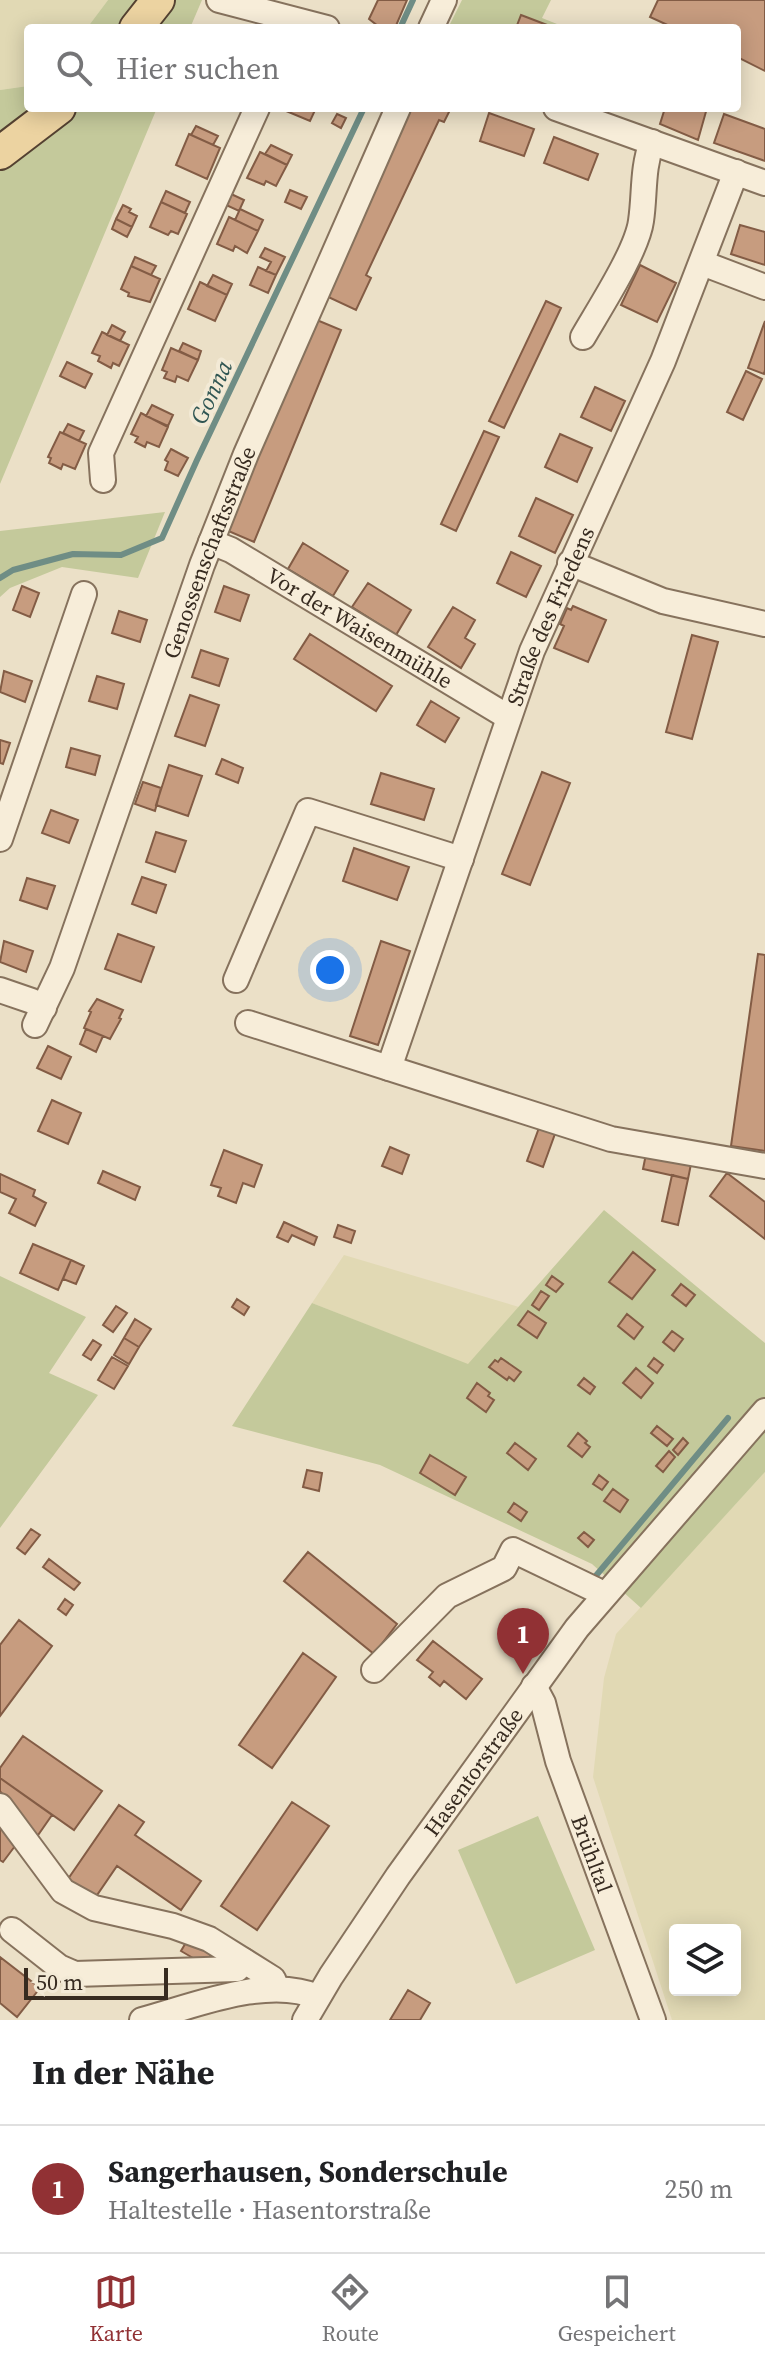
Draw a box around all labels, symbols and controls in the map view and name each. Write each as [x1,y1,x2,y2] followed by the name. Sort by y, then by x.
[24,24,741,112] search box
[52,46,96,90] icon: search
[116,48,280,89] text: Hier suchen
[182,354,240,429] water label: Gonna
[156,441,263,663] street label: Genossenschaftsstraße
[499,521,601,710] street label: Straße des Friedens
[261,560,459,695] street label: Vor der Waisenmühle
[310,950,350,990] your location
[497,1608,549,1674] pin: 1
[417,1701,530,1842] street label: Hasentorstraße
[564,1811,620,1897] street label: Brühltal
[669,1924,741,1996] map controls
[669,1924,741,1996] button: layers
[24,1964,168,2000] scale bar
[36,1967,83,1997] text: 50 m
[32,2049,215,2095] text: In der Nähe
[108,2151,508,2192] text: Sangerhausen, Sonderschule
[51,2171,65,2207] text: 1
[665,2171,733,2207] text: 250 m
[108,2192,431,2228] text: Haltestelle · Hasentorstraße
[89,2270,143,2348] tab: Karte
[322,2270,379,2348] tab: Route
[558,2270,676,2348] tab: Gespeichert

